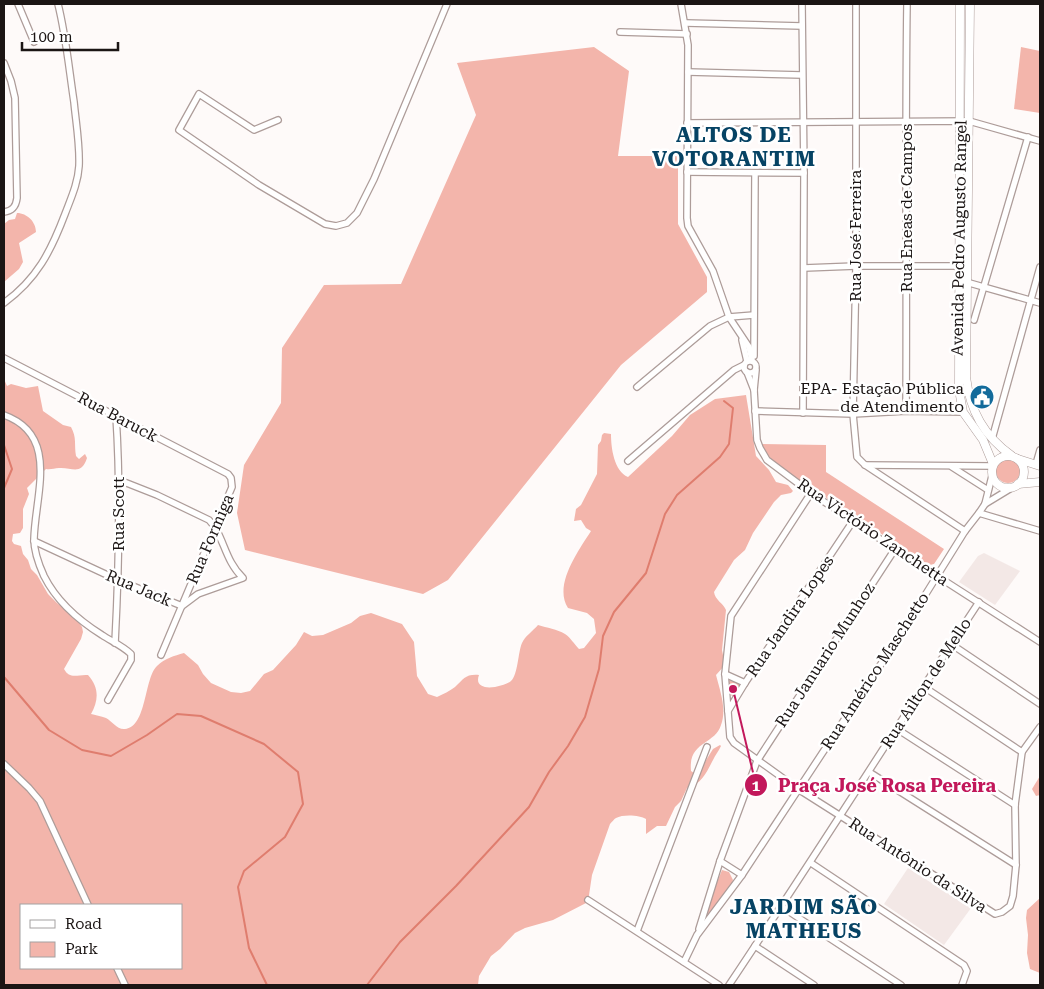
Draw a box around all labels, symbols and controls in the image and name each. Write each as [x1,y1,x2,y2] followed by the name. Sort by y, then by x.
[22,20,119,52] scale bar
[30,28,73,46] text: 100 m
[947,120,971,356] street label: Avenida Pedro Augusto Rangel
[652,123,816,171] district label: ALTOS DE VOTORANTIM
[897,123,916,292] street label: Rua Eneas de Campos
[846,170,865,302] street label: Rua José Ferreira
[800,379,964,416] place label: EPA- Estação Pública de Atendimento
[969,384,995,410] public building icon: EPA- Estação Pública de Atendimento
[74,388,162,446] street label: Rua Baruck
[794,474,952,590] street label: Rua Victório Zanchetta
[109,477,128,551] street label: Rua Scott
[182,491,238,587] street label: Rua Formiga
[742,551,838,680] street label: Rua Jandira Lopes
[103,566,175,610] street label: Rua Jack
[771,579,879,731] street label: Rua Januario Munhoz
[817,589,933,753] street label: Rua Américo Maschetto
[877,614,975,752] street label: Rua Ailton de Mello
[743,769,1006,802] callout: Praça José Rosa Pereira
[778,775,996,796] text: Praça José Rosa Pereira
[752,777,761,795] text: 1
[846,813,991,917] street label: Rua Antônio da Silva
[730,894,878,943] district label: JARDIM SÃO MATHEUS
[20,904,182,969] legend
[65,915,102,933] text: Road
[65,940,99,958] text: Park

